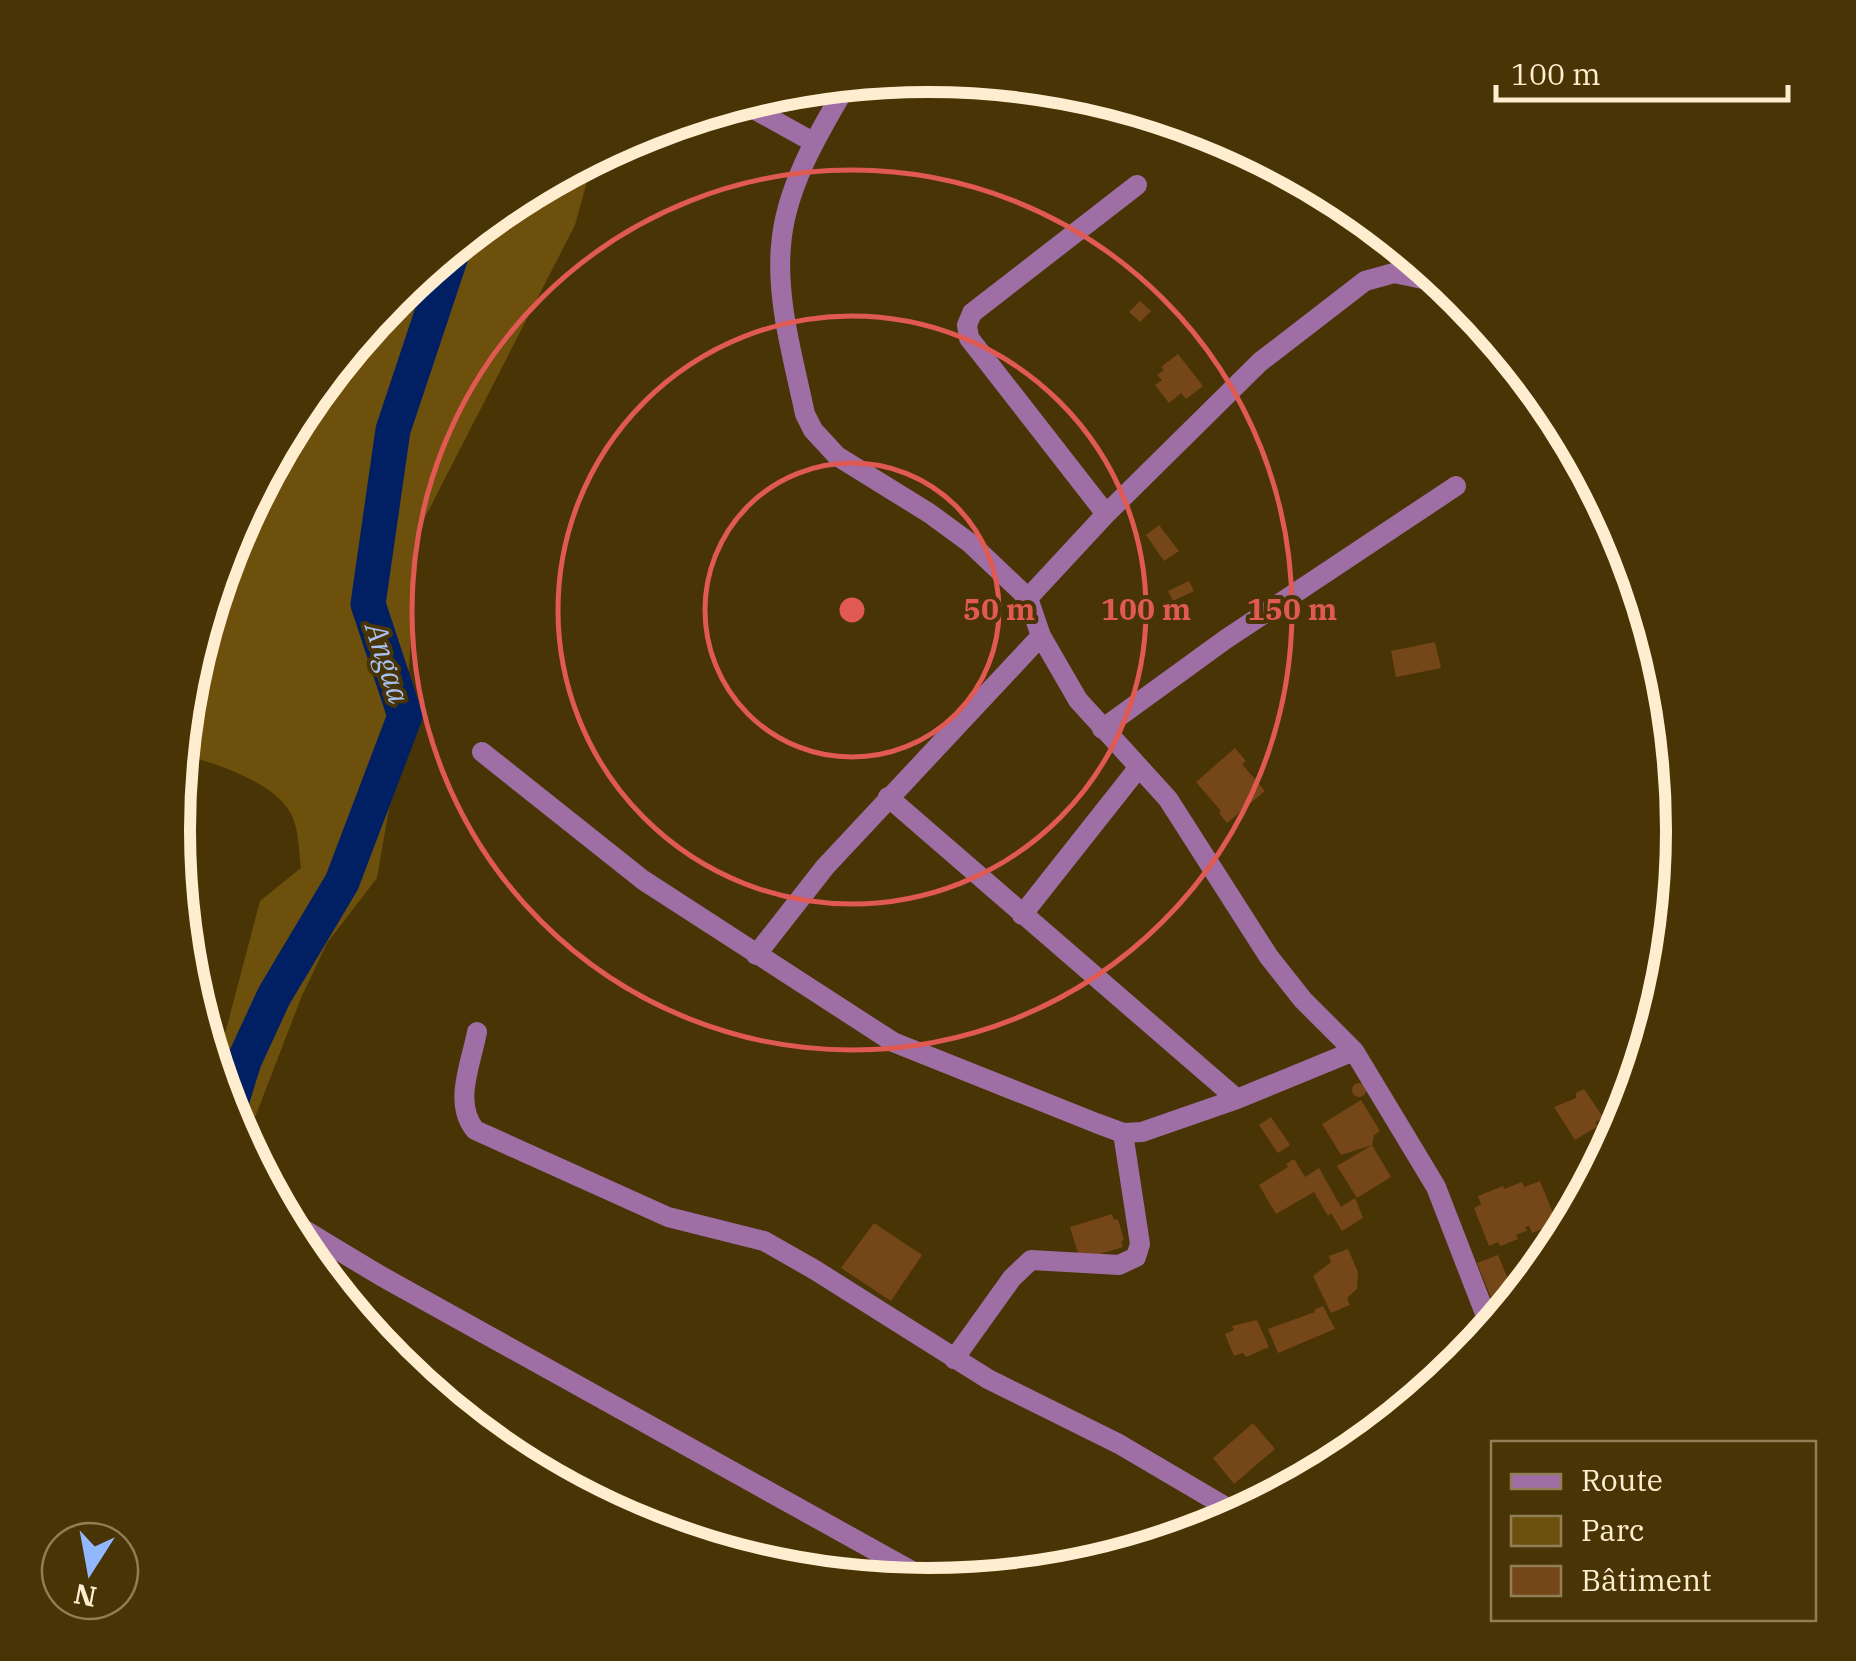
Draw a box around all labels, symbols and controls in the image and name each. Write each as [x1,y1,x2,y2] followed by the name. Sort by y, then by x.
[1496,40,1788,102] scale bar
[1511,54,1601,93] text: 100 m
[963,589,1035,628] text: 50 m
[1101,589,1191,628] text: 100 m
[1247,589,1337,628] text: 150 m
[834,592,870,628] centre of rings
[356,615,420,709] water label: Angaa
[1491,1441,1816,1621] legend
[1581,1460,1663,1499] text: Route
[1581,1510,1644,1549] text: Parc
[40,1521,140,1621] north arrow
[1581,1560,1712,1599] text: Bâtiment
[71,1576,100,1616] text: N

